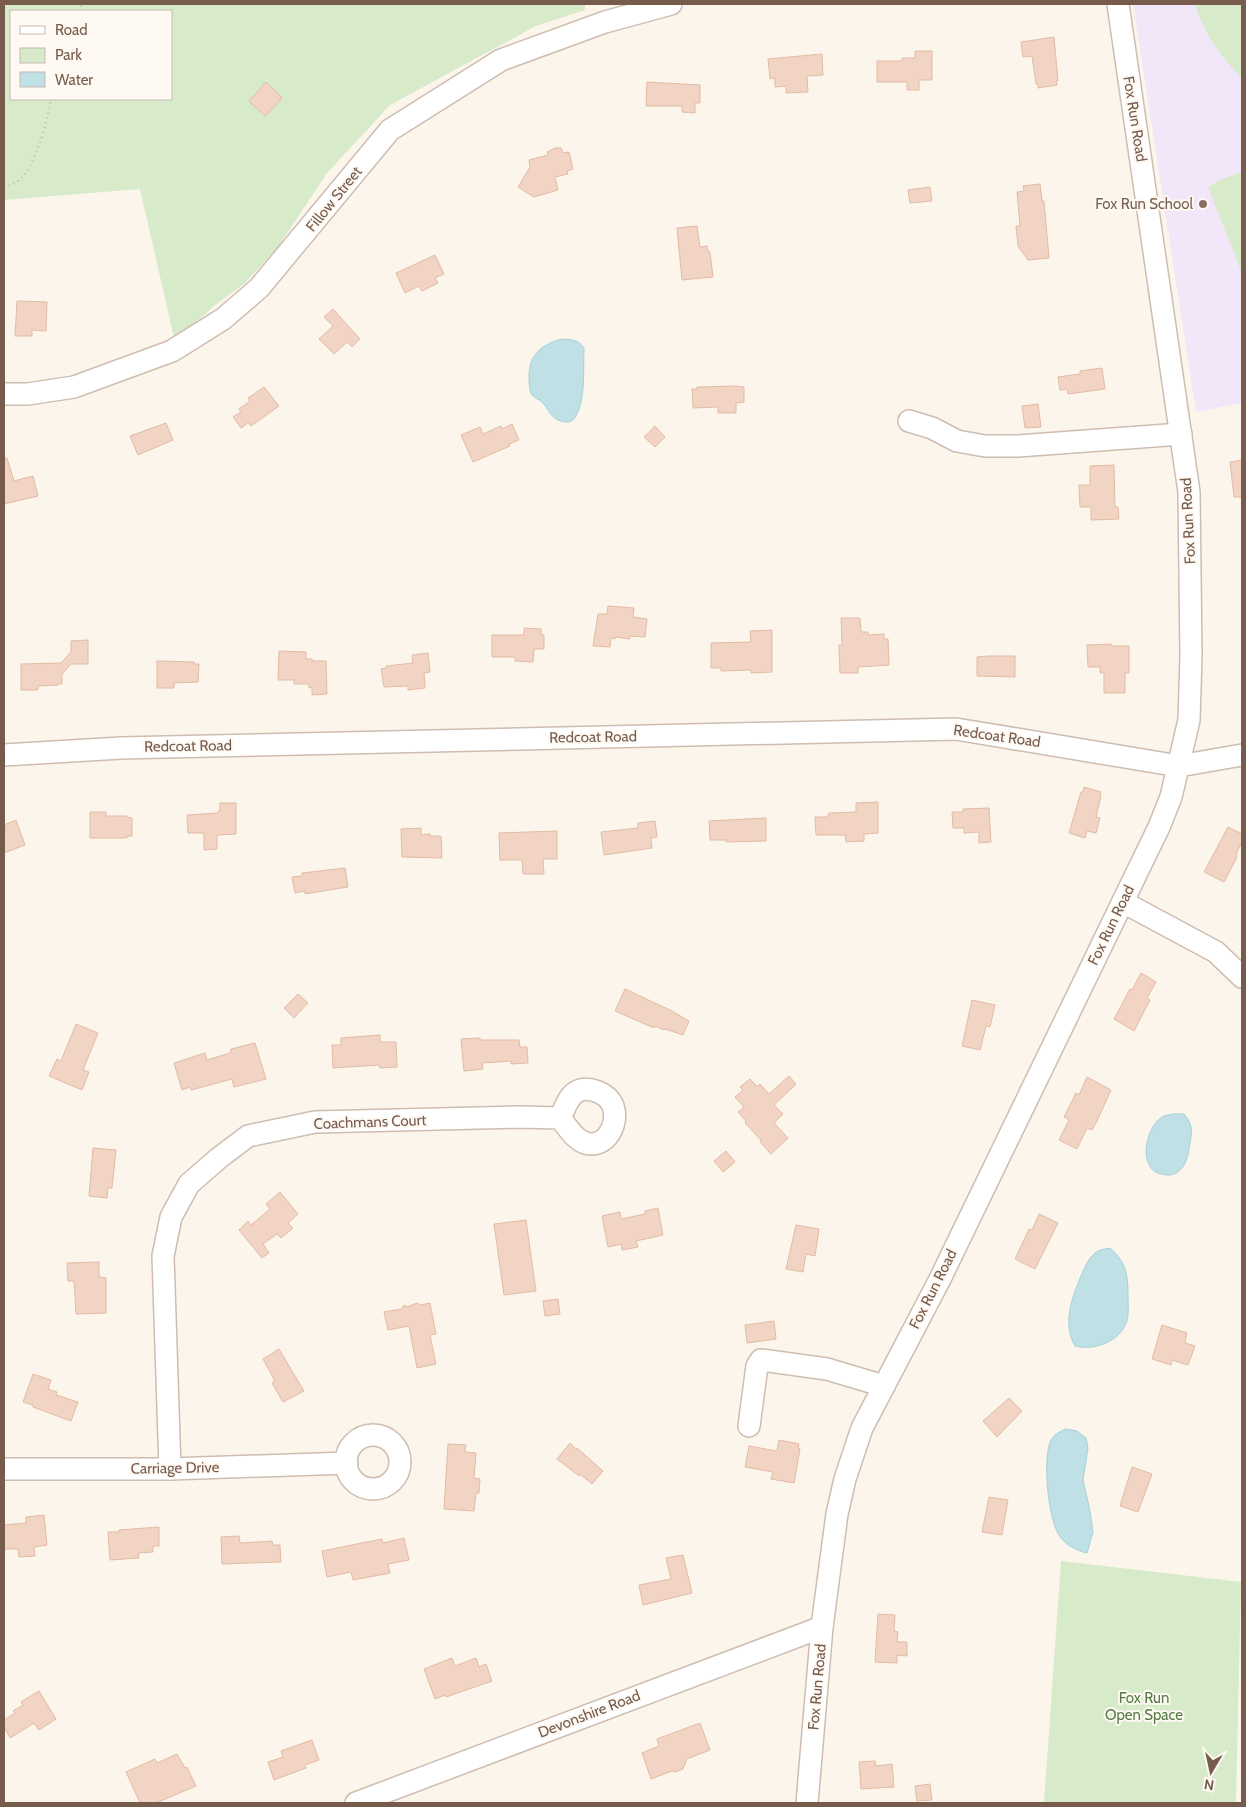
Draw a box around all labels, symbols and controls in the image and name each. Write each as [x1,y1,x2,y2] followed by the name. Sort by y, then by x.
[10,10,172,100] legend
[55,21,88,39] text: Road
[55,46,82,64] text: Park
[55,71,93,89] text: Water
[1119,75,1151,163] street label: Fox Run Road
[302,163,366,235] street label: Fillow Street
[1095,195,1193,213] place label: Fox Run School
[1197,198,1209,210] marker: Fox Run School
[1177,477,1199,565] street label: Fox Run Road
[952,721,1042,751] street label: Redcoat Road
[549,727,637,747] street label: Redcoat Road
[144,736,232,756] street label: Redcoat Road
[1084,882,1138,968] street label: Fox Run Road
[313,1111,427,1133] street label: Coachmans Court
[905,1246,961,1332] street label: Fox Run Road
[131,1458,220,1478] street label: Carriage Drive
[804,1643,830,1731] street label: Fox Run Road
[535,1686,643,1742] street label: Devonshire Road
[1105,1689,1183,1724] park label: Fox Run Open Space
[1186,1747,1236,1797] north arrow
[1203,1775,1215,1795] text: N

